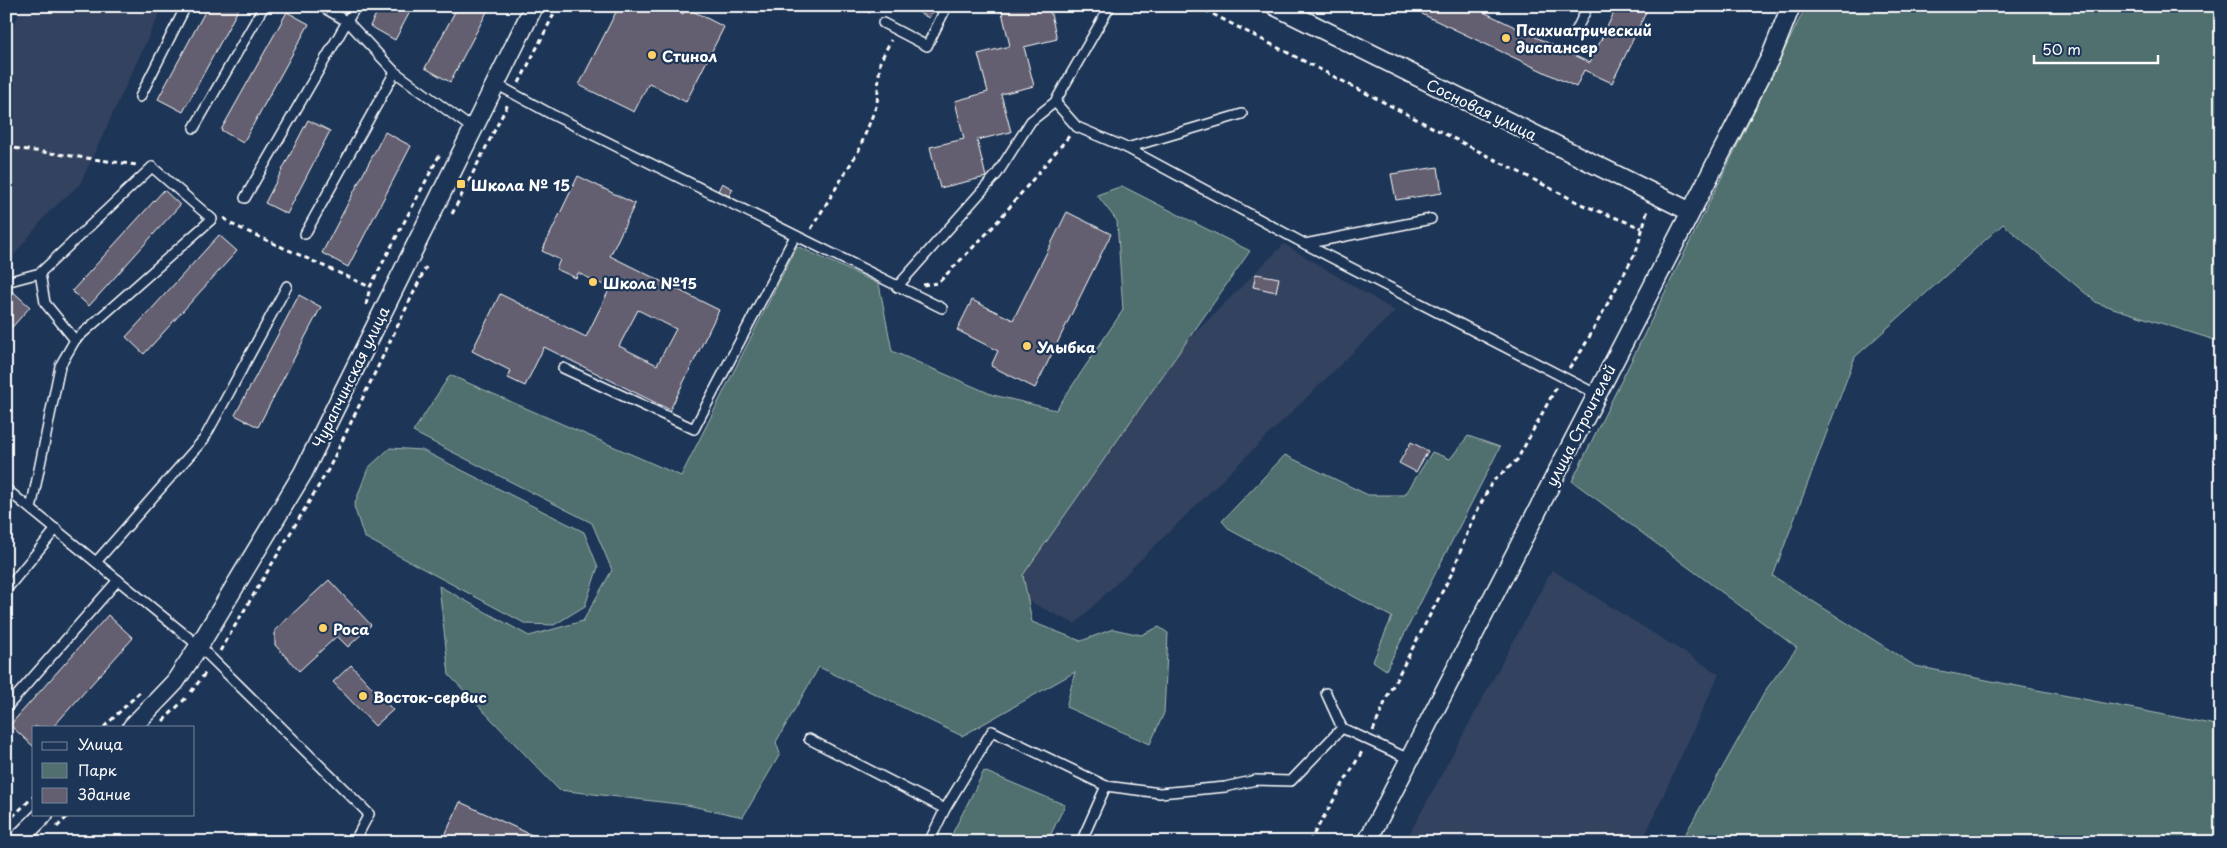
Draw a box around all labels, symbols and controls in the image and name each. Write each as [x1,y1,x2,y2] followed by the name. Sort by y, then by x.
[1516,18,1652,58] place label: Психиатрический диспансер
[1500,32,1512,44] marker: Психиатрический диспансер
[2034,32,2158,64] scale bar
[2042,37,2081,60] text: 50 m
[662,44,717,67] place label: Стинол
[646,49,658,61] marker: Стинол
[1423,72,1542,146] street label: Сосновая улица
[471,173,570,196] place label: Школа № 15
[455,178,467,190] marker: Школа № 15
[603,271,697,294] place label: Школа №15
[587,276,599,288] marker: Школа №15
[306,302,395,452] street label: Чурапчинская улица
[1036,335,1096,358] place label: Улыбка
[1021,340,1033,352] marker: Улыбка
[1539,360,1621,490] street label: улица Строителей
[333,617,369,640] place label: Роса
[317,622,329,634] marker: Роса
[373,685,487,708] place label: Восток-сервис
[357,690,369,702] marker: Восток-сервис
[32,726,195,816] legend
[78,732,123,755] text: Улица
[78,758,117,781] text: Парк
[78,782,131,805] text: Здание

